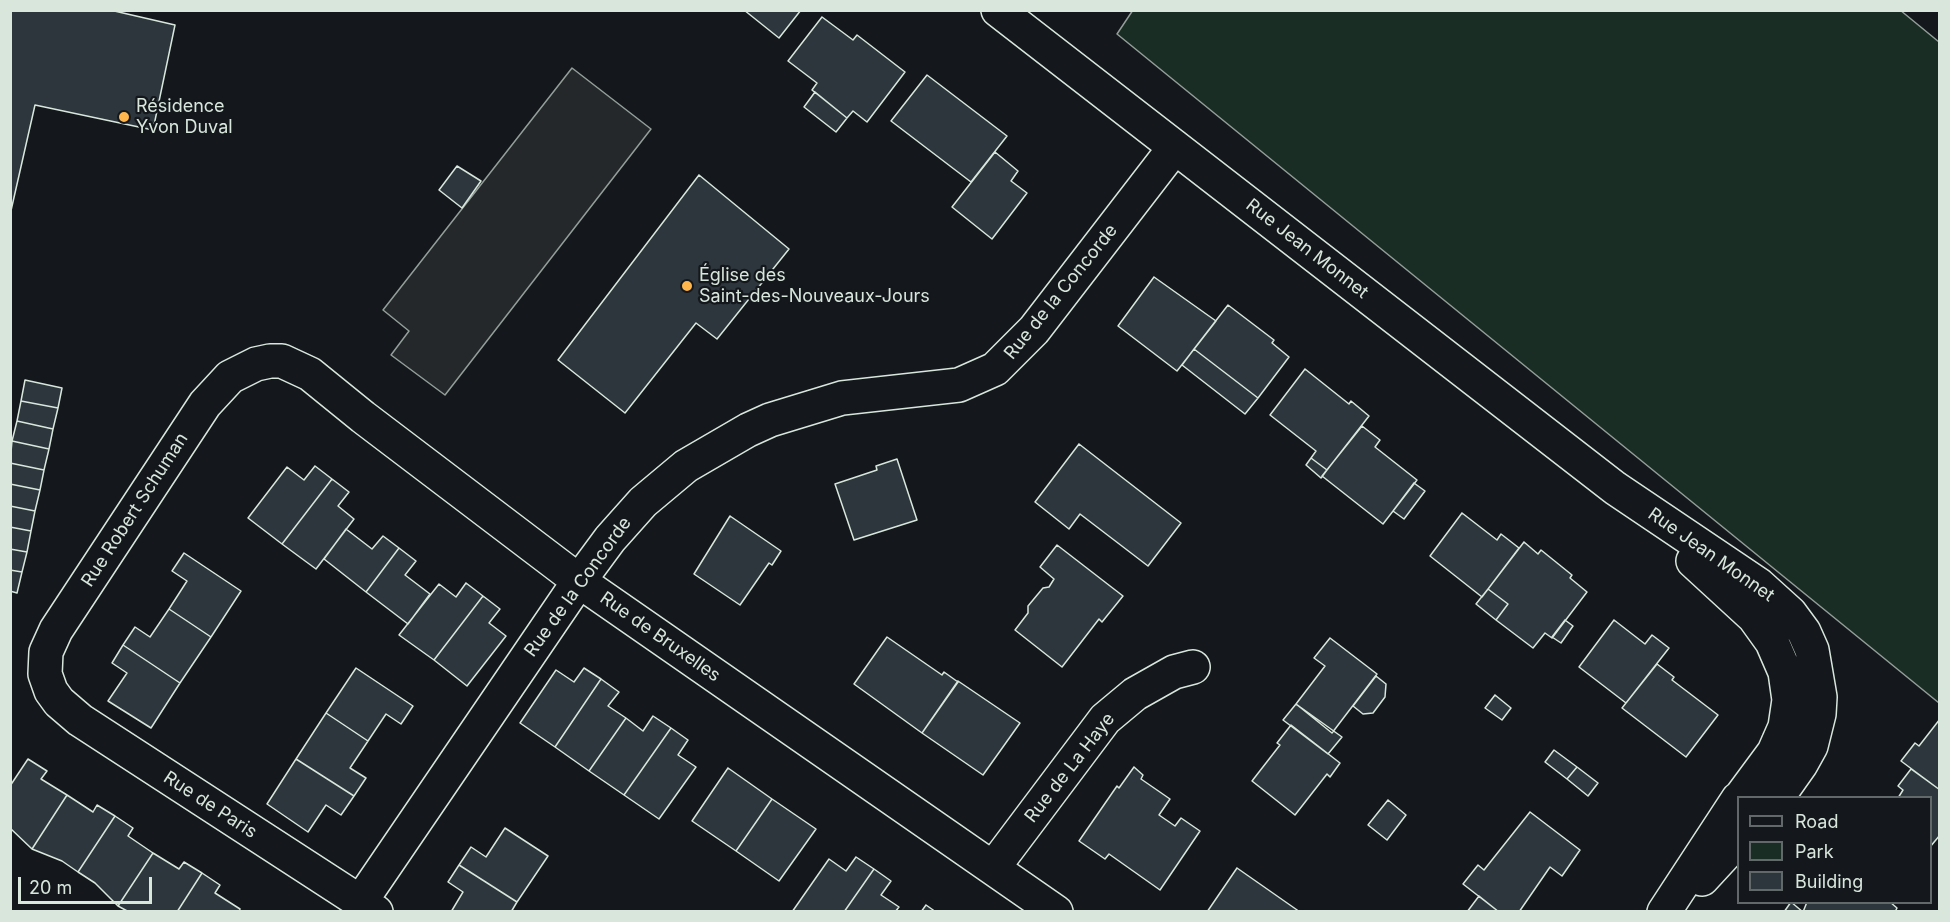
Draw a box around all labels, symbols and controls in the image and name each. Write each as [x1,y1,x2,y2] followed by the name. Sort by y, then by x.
[136,96,233,138] place label: Résidence Yvon Duval
[117,110,131,124] marker: Résidence Yvon Duval
[1242,195,1372,303] street label: Rue Jean Monnet
[1000,220,1122,364] street label: Rue de la Concorde
[699,265,930,308] place label: Église des Saint-des-Nouveaux-Jours
[680,279,694,293] marker: Église des Saint-des-Nouveaux-Jours
[77,429,193,591] street label: Rue Robert Schuman
[1644,503,1778,607] street label: Rue Jean Monnet
[520,513,636,661] street label: Rue de la Concorde
[596,587,724,687] street label: Rue de Bruxelles
[1020,709,1120,827] street label: Rue de La Haye
[159,767,261,843] street label: Rue de Paris
[1737,796,1932,904] legend
[1795,811,1838,832] text: Road
[1795,841,1834,862] text: Park
[21,865,154,903] scale bar
[1795,871,1863,892] text: Building
[29,877,72,898] text: 20 m

